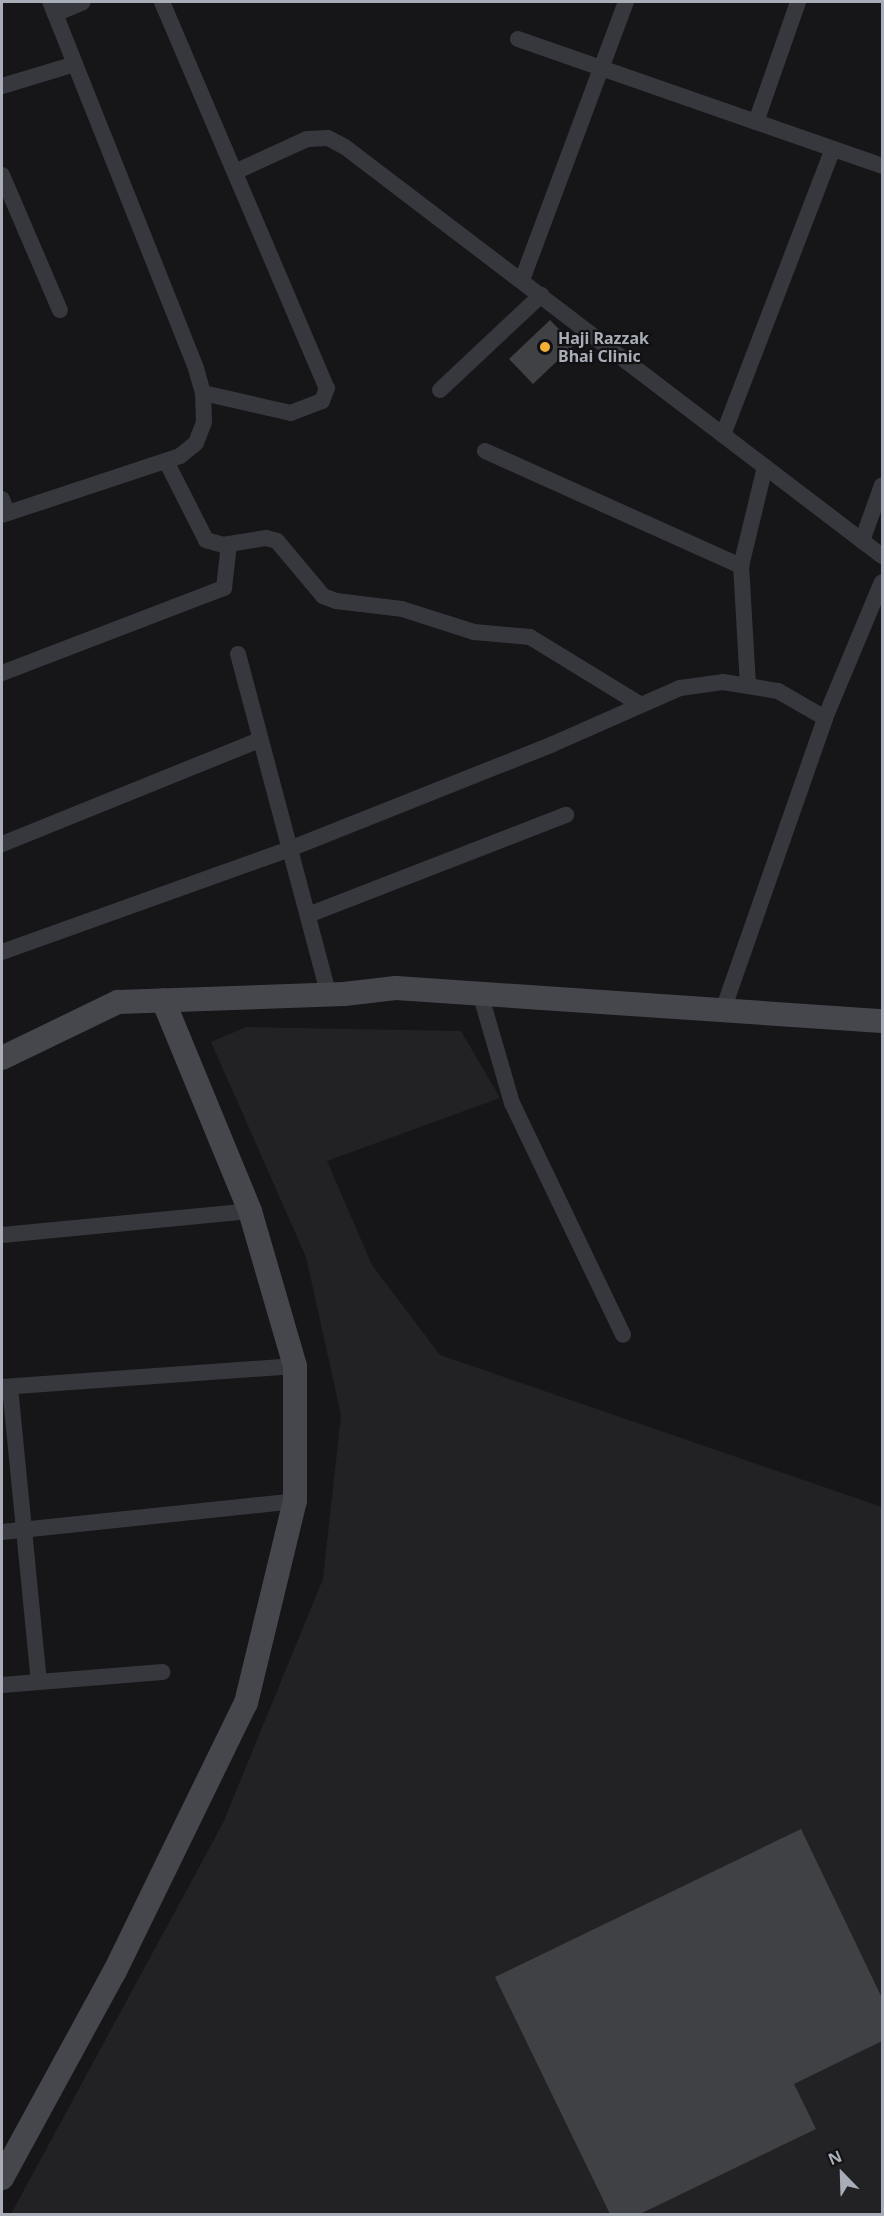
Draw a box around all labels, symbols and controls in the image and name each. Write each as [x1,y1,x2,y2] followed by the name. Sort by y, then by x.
[558,328,649,366] place label: Haji Razzak Bhai Clinic
[536,338,554,356] marker: Haji Razzak Bhai Clinic
[812,2144,872,2204] north arrow
[825,2145,845,2170] text: N

